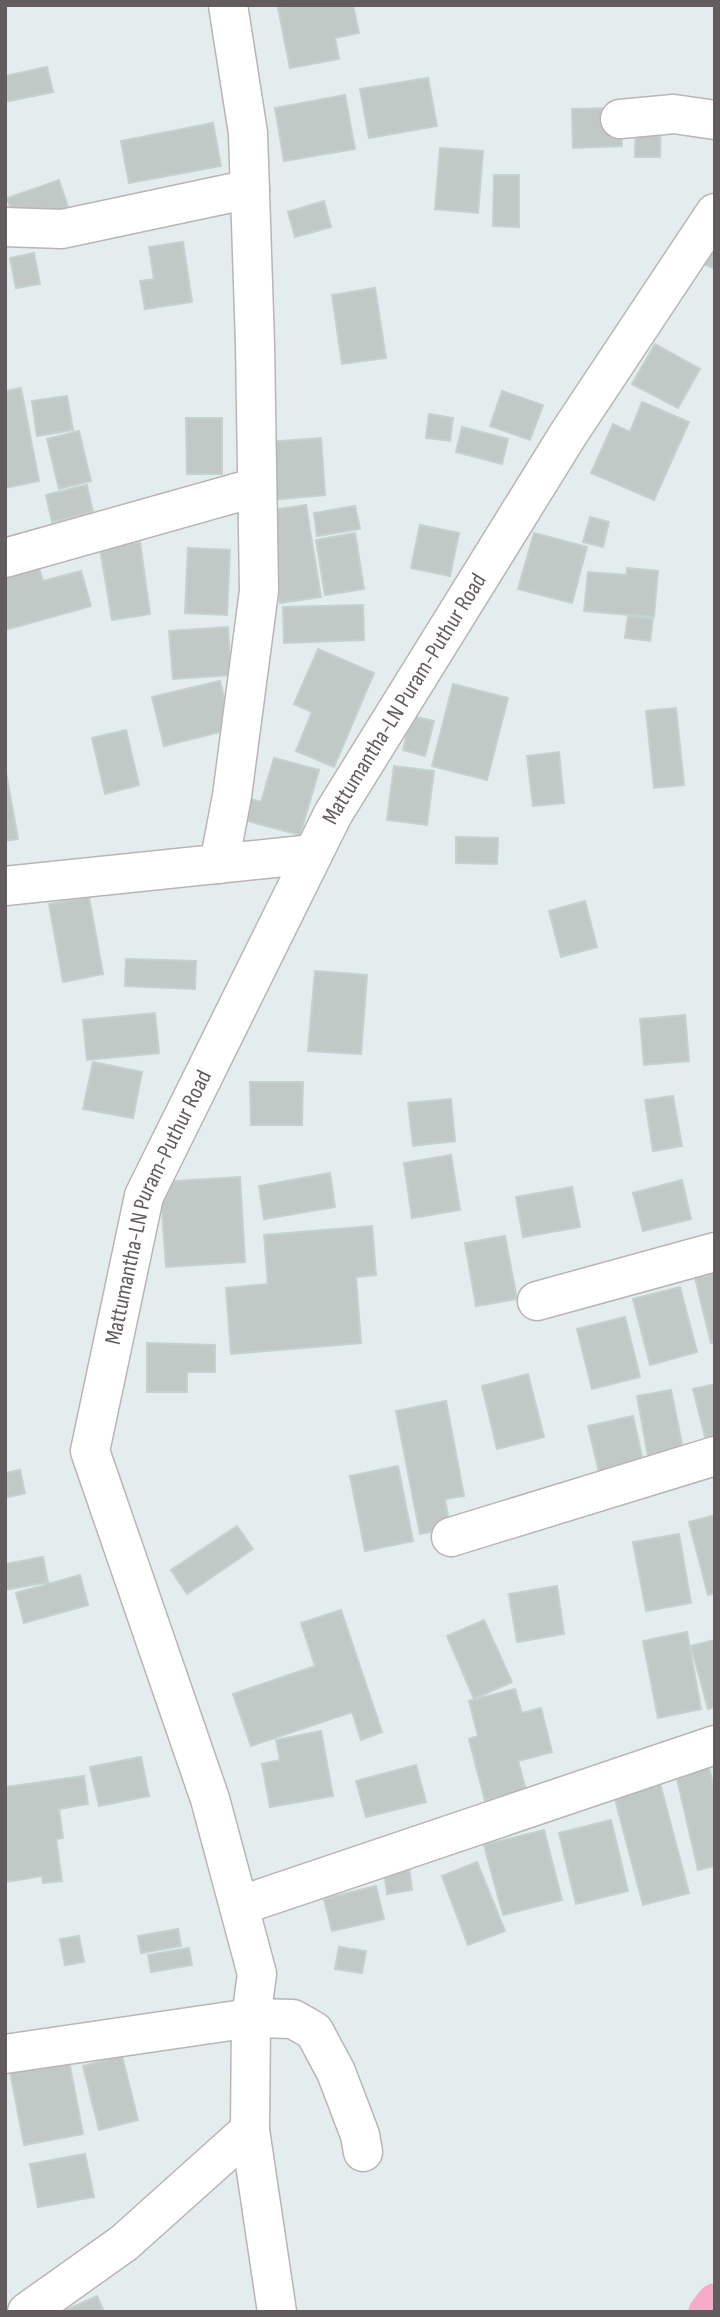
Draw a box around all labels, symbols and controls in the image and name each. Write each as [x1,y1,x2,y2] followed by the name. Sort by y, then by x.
[316,568,493,829] street label: Mattumantha-LN Puram-Puthur Road
[99,1065,218,1347] street label: Mattumantha-LN Puram-Puthur Road

